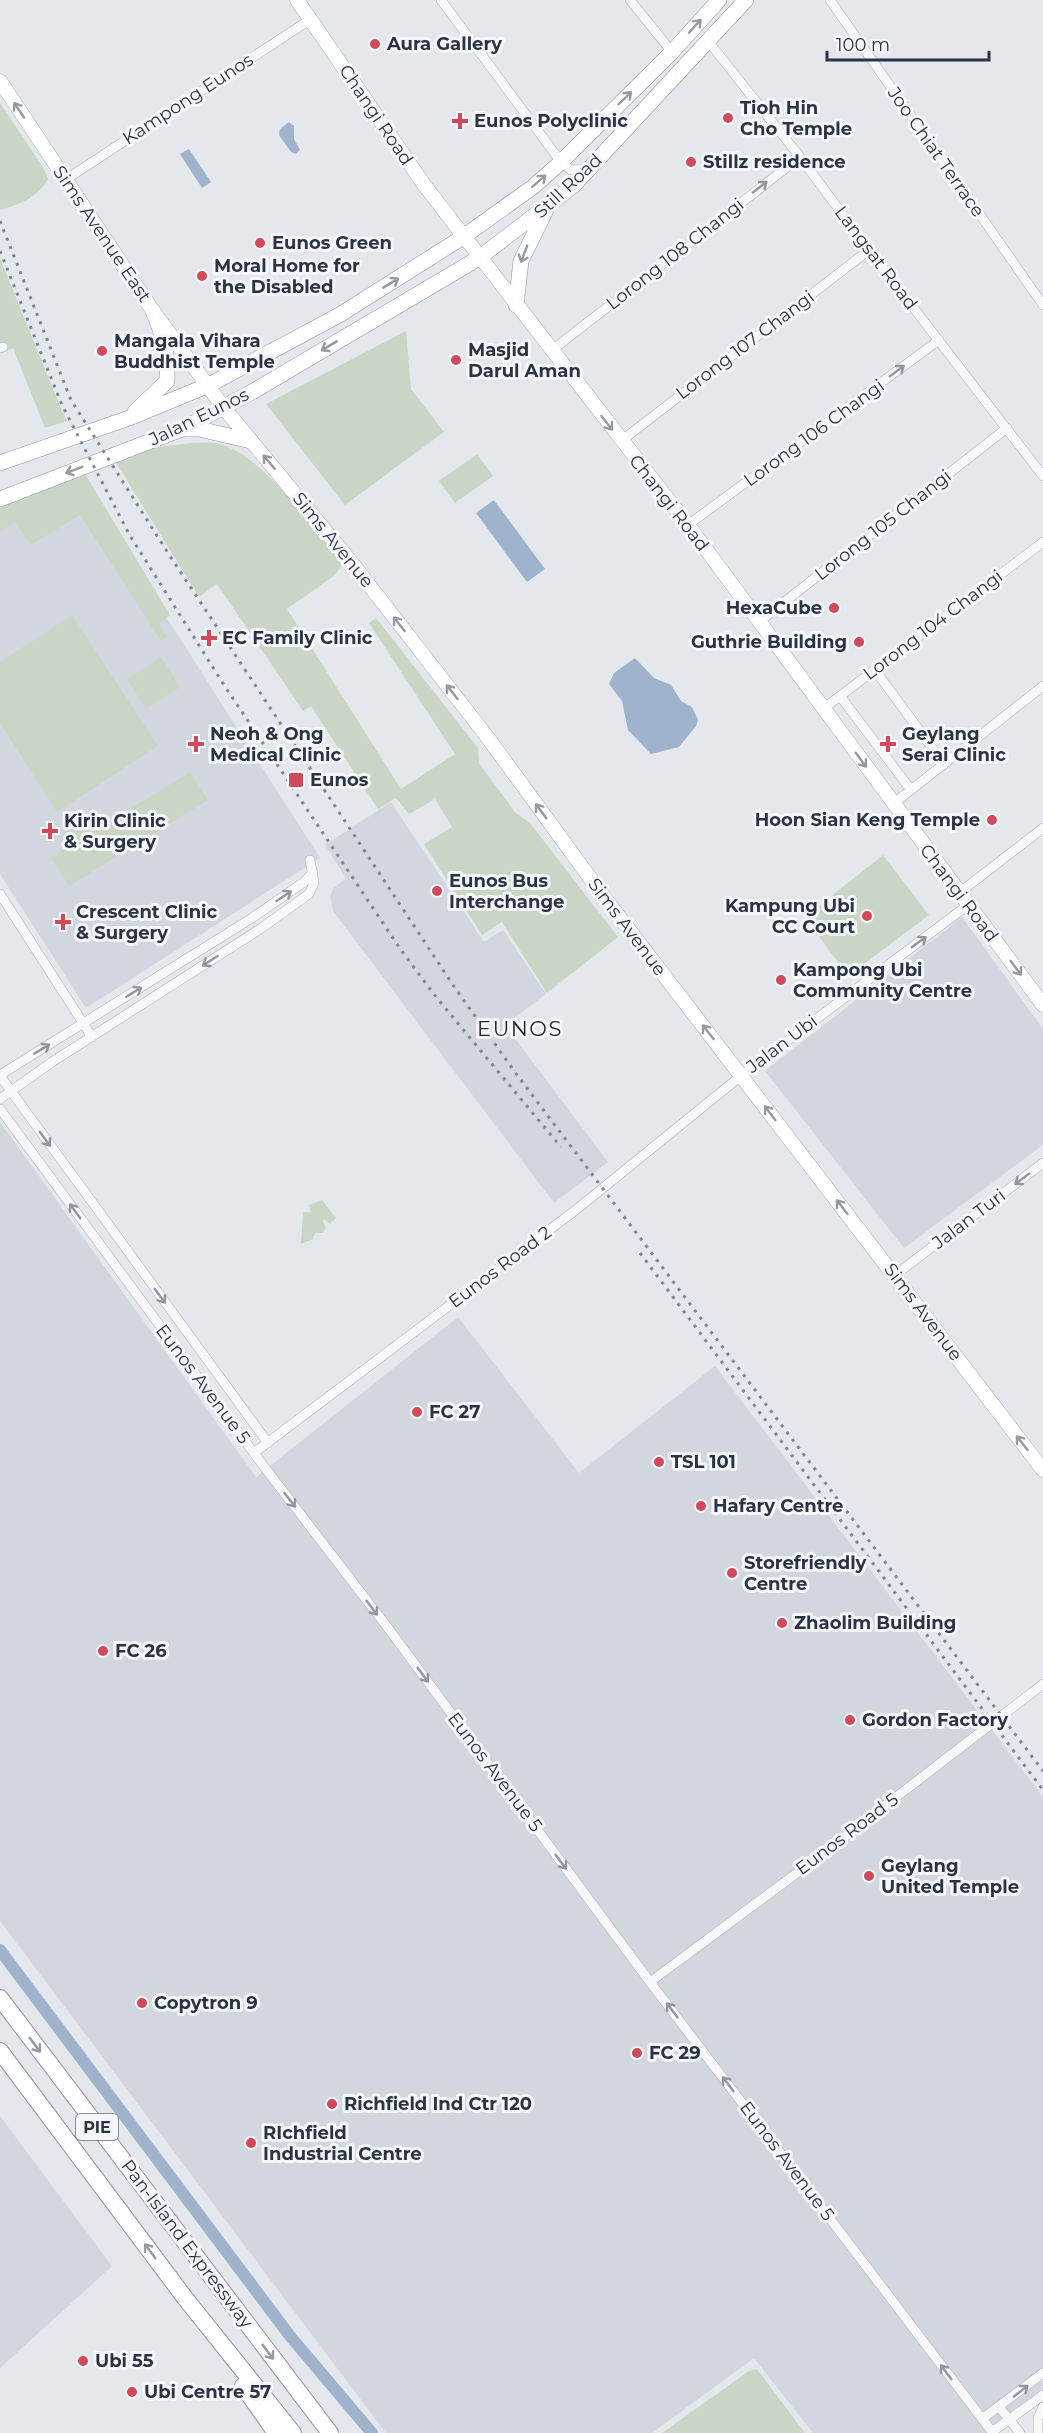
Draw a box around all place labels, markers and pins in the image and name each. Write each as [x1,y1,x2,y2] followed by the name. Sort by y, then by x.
[386,33,502,55] place label: Aura Gallery
[368,37,382,51] marker: Aura Gallery
[740,97,852,140] place label: Tioh Hin Cho Temple
[474,110,628,132] place label: Eunos Polyclinic
[721,111,735,125] marker: Tioh Hin Cho Temple
[451,112,469,130] marker: Eunos Polyclinic
[703,151,846,173] place label: Stillz residence
[684,155,698,169] marker: Stillz residence
[272,232,392,254] place label: Eunos Green
[253,236,267,250] marker: Eunos Green
[214,255,360,298] place label: Moral Home for the Disabled
[195,269,209,283] marker: Moral Home for the Disabled
[114,330,275,373] place label: Mangala Vihara Buddhist Temple
[468,339,581,382] place label: Masjid Darul Aman
[95,344,109,358] marker: Mangala Vihara Buddhist Temple
[449,353,463,367] marker: Masjid Darul Aman
[726,597,822,619] place label: HexaCube
[827,601,841,615] marker: HexaCube
[222,627,373,649] place label: EC Family Clinic
[200,629,218,647] marker: EC Family Clinic
[691,631,847,653] place label: Guthrie Building
[852,635,866,649] marker: Guthrie Building
[210,723,341,766] place label: Neoh & Ong Medical Clinic
[902,723,1006,766] place label: Geylang Serai Clinic
[187,735,205,753] marker: Neoh & Ong Medical Clinic
[879,735,897,753] marker: Geylang Serai Clinic
[310,769,369,791] place label: Eunos
[287,771,305,789] marker: Eunos
[755,809,980,831] place label: Hoon Sian Keng Temple
[64,810,166,853] place label: Kirin Clinic & Surgery
[985,813,999,827] marker: Hoon Sian Keng Temple
[41,822,59,840] marker: Kirin Clinic & Surgery
[449,870,564,913] place label: Eunos Bus Interchange
[430,884,444,898] marker: Eunos Bus Interchange
[725,895,855,938] place label: Kampung Ubi CC Court
[76,901,218,944] place label: Crescent Clinic & Surgery
[860,909,874,923] marker: Kampung Ubi CC Court
[54,913,72,931] marker: Crescent Clinic & Surgery
[793,959,972,1002] place label: Kampong Ubi Community Centre
[774,973,788,987] marker: Kampong Ubi Community Centre
[429,1401,480,1423] place label: FC 27
[410,1405,424,1419] marker: FC 27
[671,1451,736,1473] place label: TSL 101
[652,1455,666,1469] marker: TSL 101
[713,1495,843,1517] place label: Hafary Centre
[694,1499,708,1513] marker: Hafary Centre
[744,1552,867,1595] place label: Storefriendly Centre
[725,1566,739,1580] marker: Storefriendly Centre
[794,1612,956,1634] place label: Zhaolim Building
[775,1616,789,1630] marker: Zhaolim Building
[115,1640,167,1662] place label: FC 26
[96,1644,110,1658] marker: FC 26
[862,1709,1008,1731] place label: Gordon Factory
[843,1713,857,1727] marker: Gordon Factory
[881,1855,1019,1898] place label: Geylang United Temple
[862,1869,876,1883] marker: Geylang United Temple
[154,1992,258,2014] place label: Copytron 9
[135,1996,149,2010] marker: Copytron 9
[649,2042,701,2064] place label: FC 29
[630,2046,644,2060] marker: FC 29
[344,2093,532,2115] place label: Richfield Ind Ctr 120
[325,2097,339,2111] marker: Richfield Ind Ctr 120
[263,2122,422,2165] place label: RIchfield Industrial Centre
[244,2136,258,2150] marker: RIchfield Industrial Centre
[95,2350,154,2372] place label: Ubi 55
[76,2354,90,2368] marker: Ubi 55
[144,2381,271,2403] place label: Ubi Centre 57
[125,2385,139,2399] marker: Ubi Centre 57

